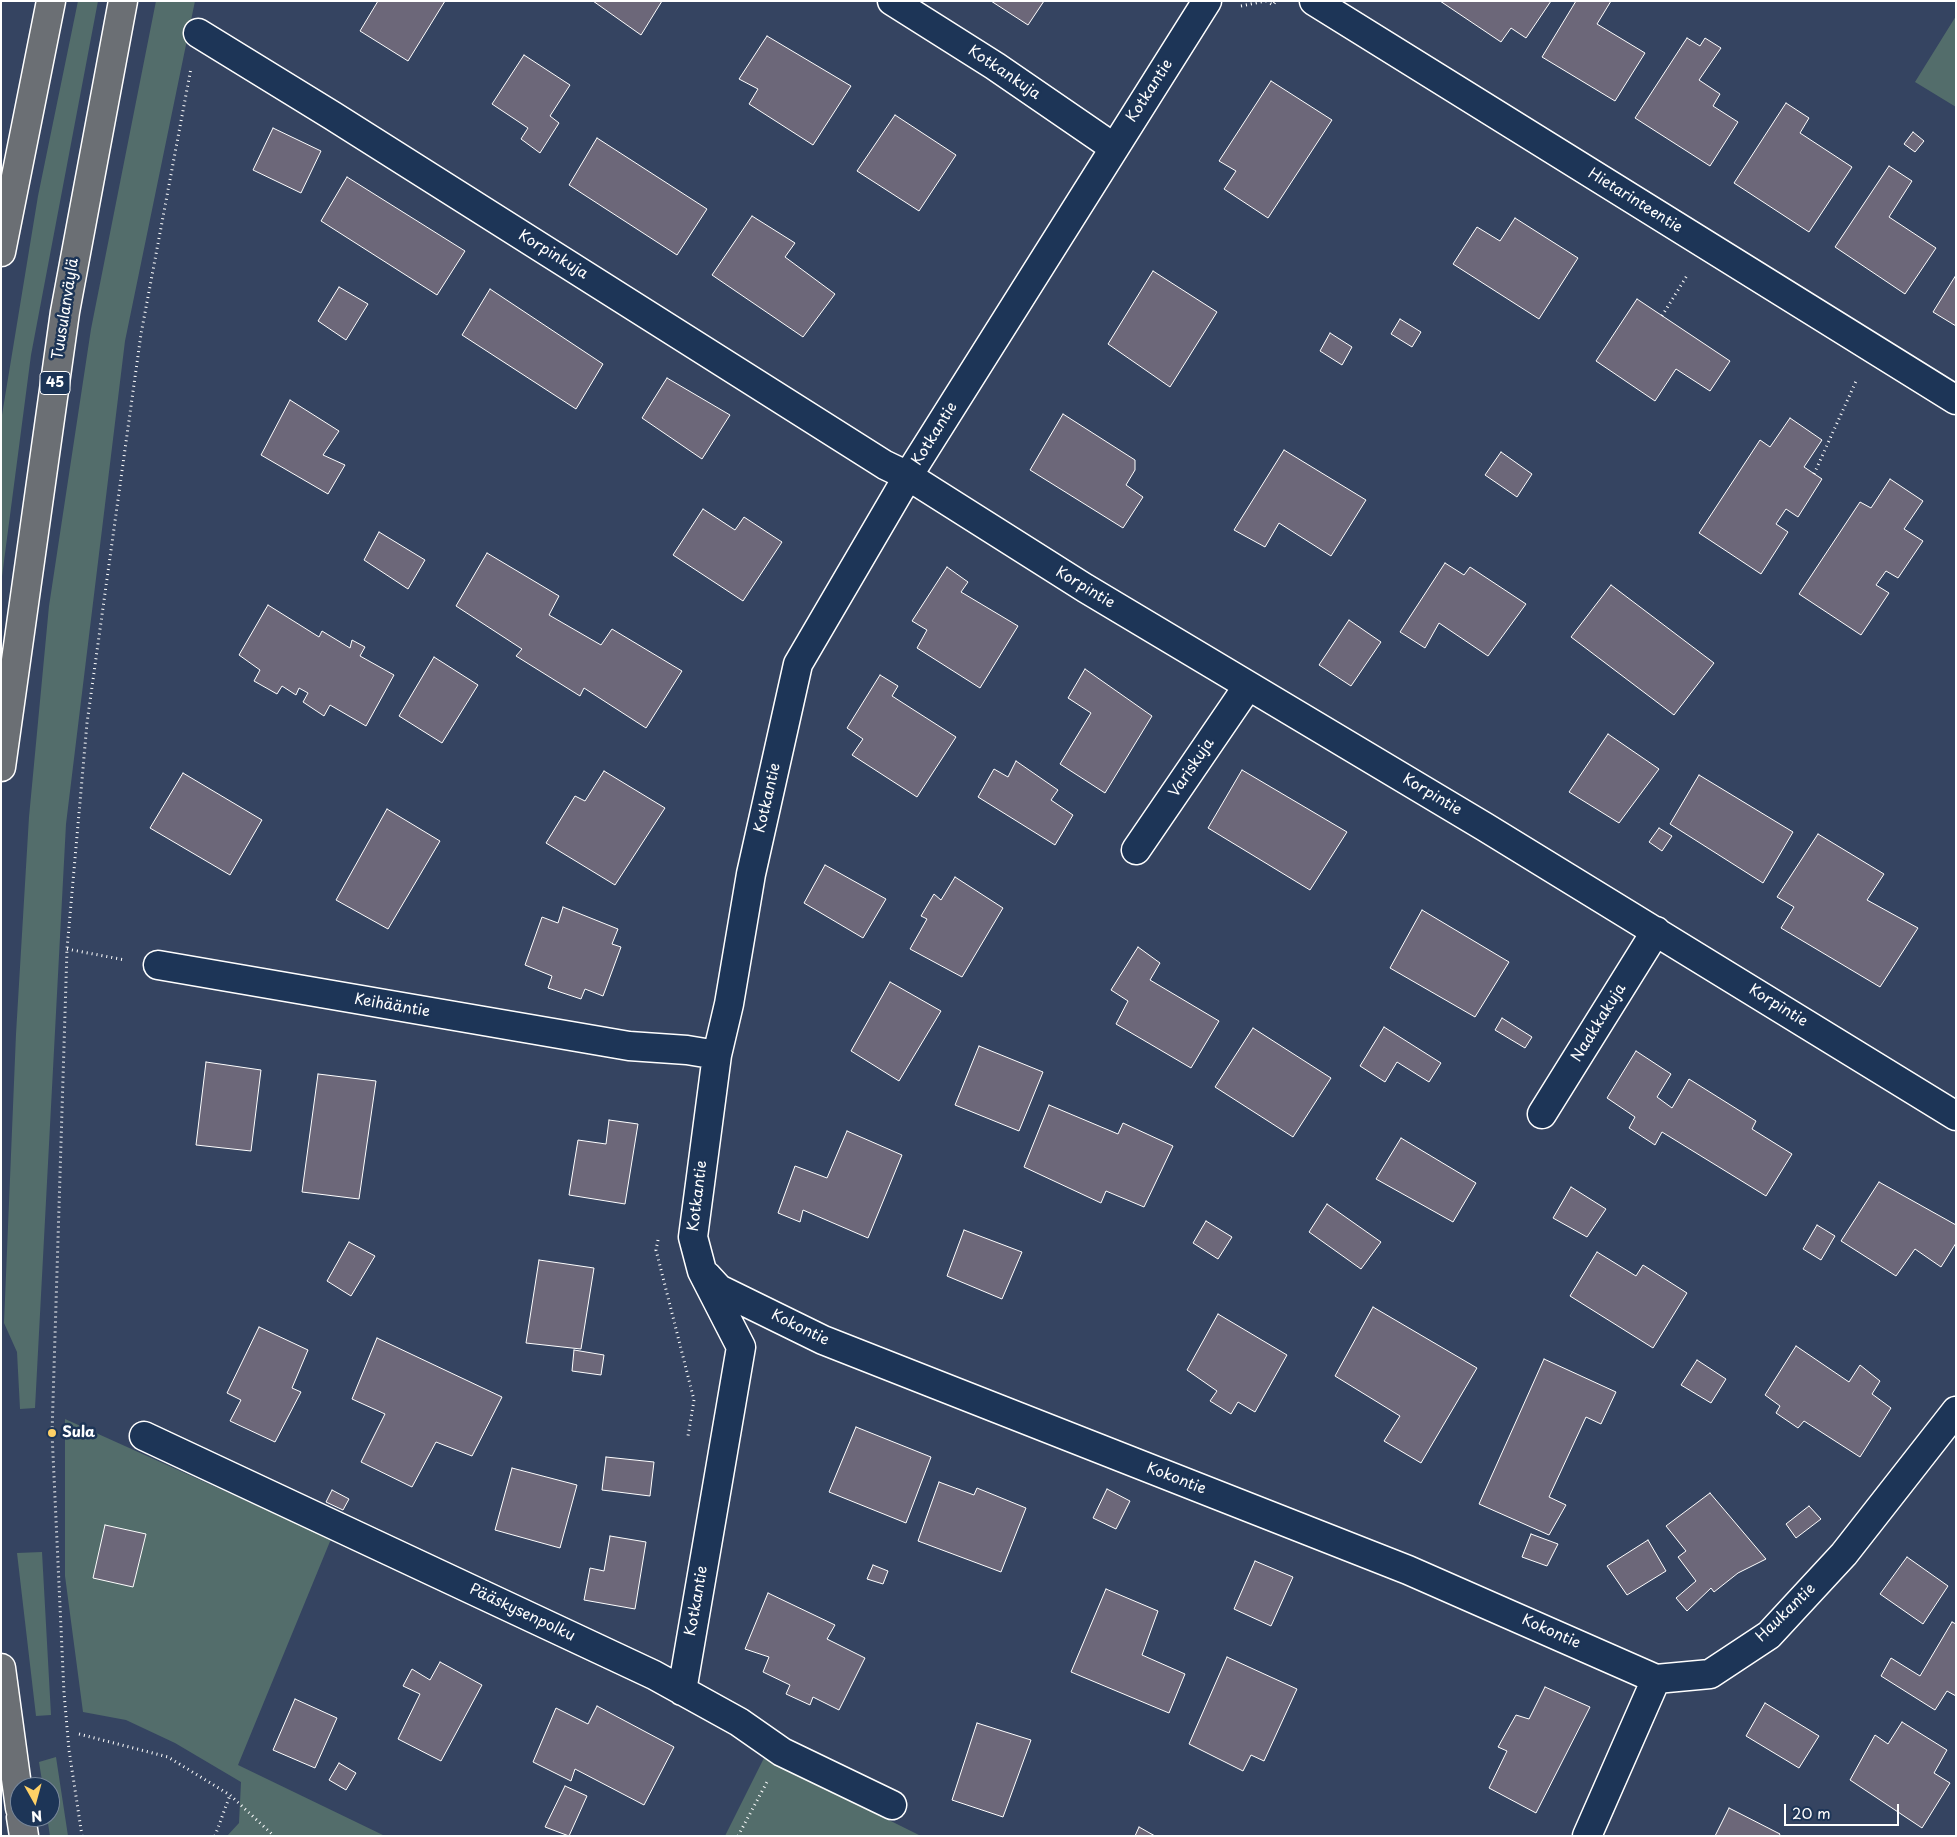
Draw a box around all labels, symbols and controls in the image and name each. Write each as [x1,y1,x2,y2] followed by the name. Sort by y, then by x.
[964,42,1044,104] street label: Kotkankuja
[1123,56,1177,126] street label: Kotkantie
[1584,165,1686,237] street label: Hietarinteentie
[515,227,591,283] street label: Korpinkuja
[49,257,83,361] street label: Tuusulanväylä
[40,372,70,394] road number: 45
[908,399,962,469] street label: Kotkantie
[1052,563,1118,613] street label: Korpintie
[1166,735,1218,801] street label: Variskuja
[751,761,785,835] street label: Kotkantie
[1399,770,1465,820] street label: Korpintie
[1568,981,1630,1065] street label: Naakkakuja
[1745,981,1811,1031] street label: Korpintie
[353,990,431,1022] street label: Keihääntie
[685,1159,711,1233] street label: Kotkantie
[768,1306,832,1350] street label: Kokontie
[62,1424,95,1442] place label: Sula
[46,1427,58,1439] marker: Sula
[1144,1459,1208,1499] street label: Kokontie
[682,1564,712,1638] street label: Kotkantie
[1752,1580,1820,1646] street label: Haukantie
[466,1581,578,1645] street label: Pääskysenpolku
[1519,1611,1583,1653] street label: Kokontie
[10,1777,60,1827] north arrow
[1787,1794,1902,1826] scale bar
[1792,1801,1831,1824] text: 20 m
[30,1805,44,1827] text: N

